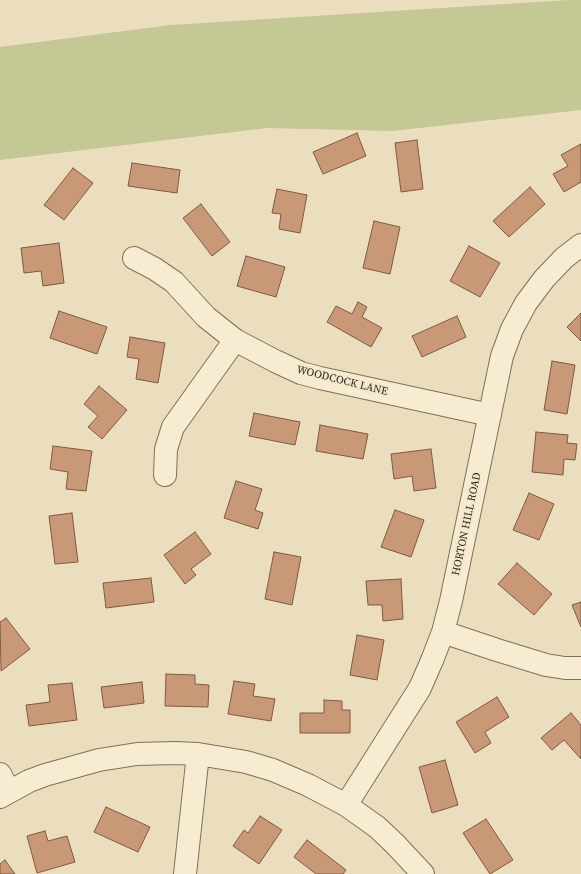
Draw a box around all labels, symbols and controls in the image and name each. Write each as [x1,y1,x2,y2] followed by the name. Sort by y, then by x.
[295,363,389,399] street label: WOODCOCK LANE
[450,471,484,577] street label: HORTON HILL ROAD

